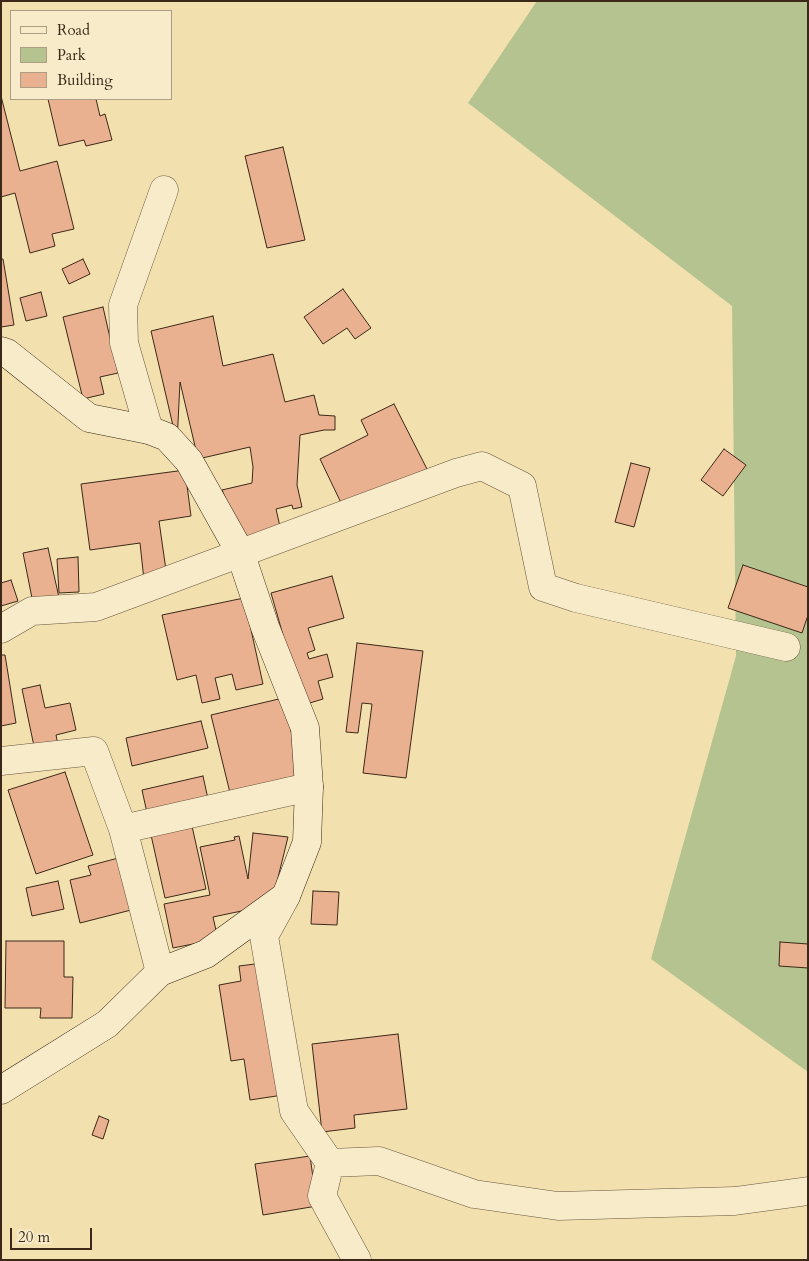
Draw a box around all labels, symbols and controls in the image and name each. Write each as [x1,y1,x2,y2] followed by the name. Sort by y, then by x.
[10,10,172,100] legend
[57,20,90,40] text: Road
[57,45,86,65] text: Park
[57,70,113,90] text: Building
[12,1218,95,1250] scale bar
[18,1227,50,1247] text: 20 m

